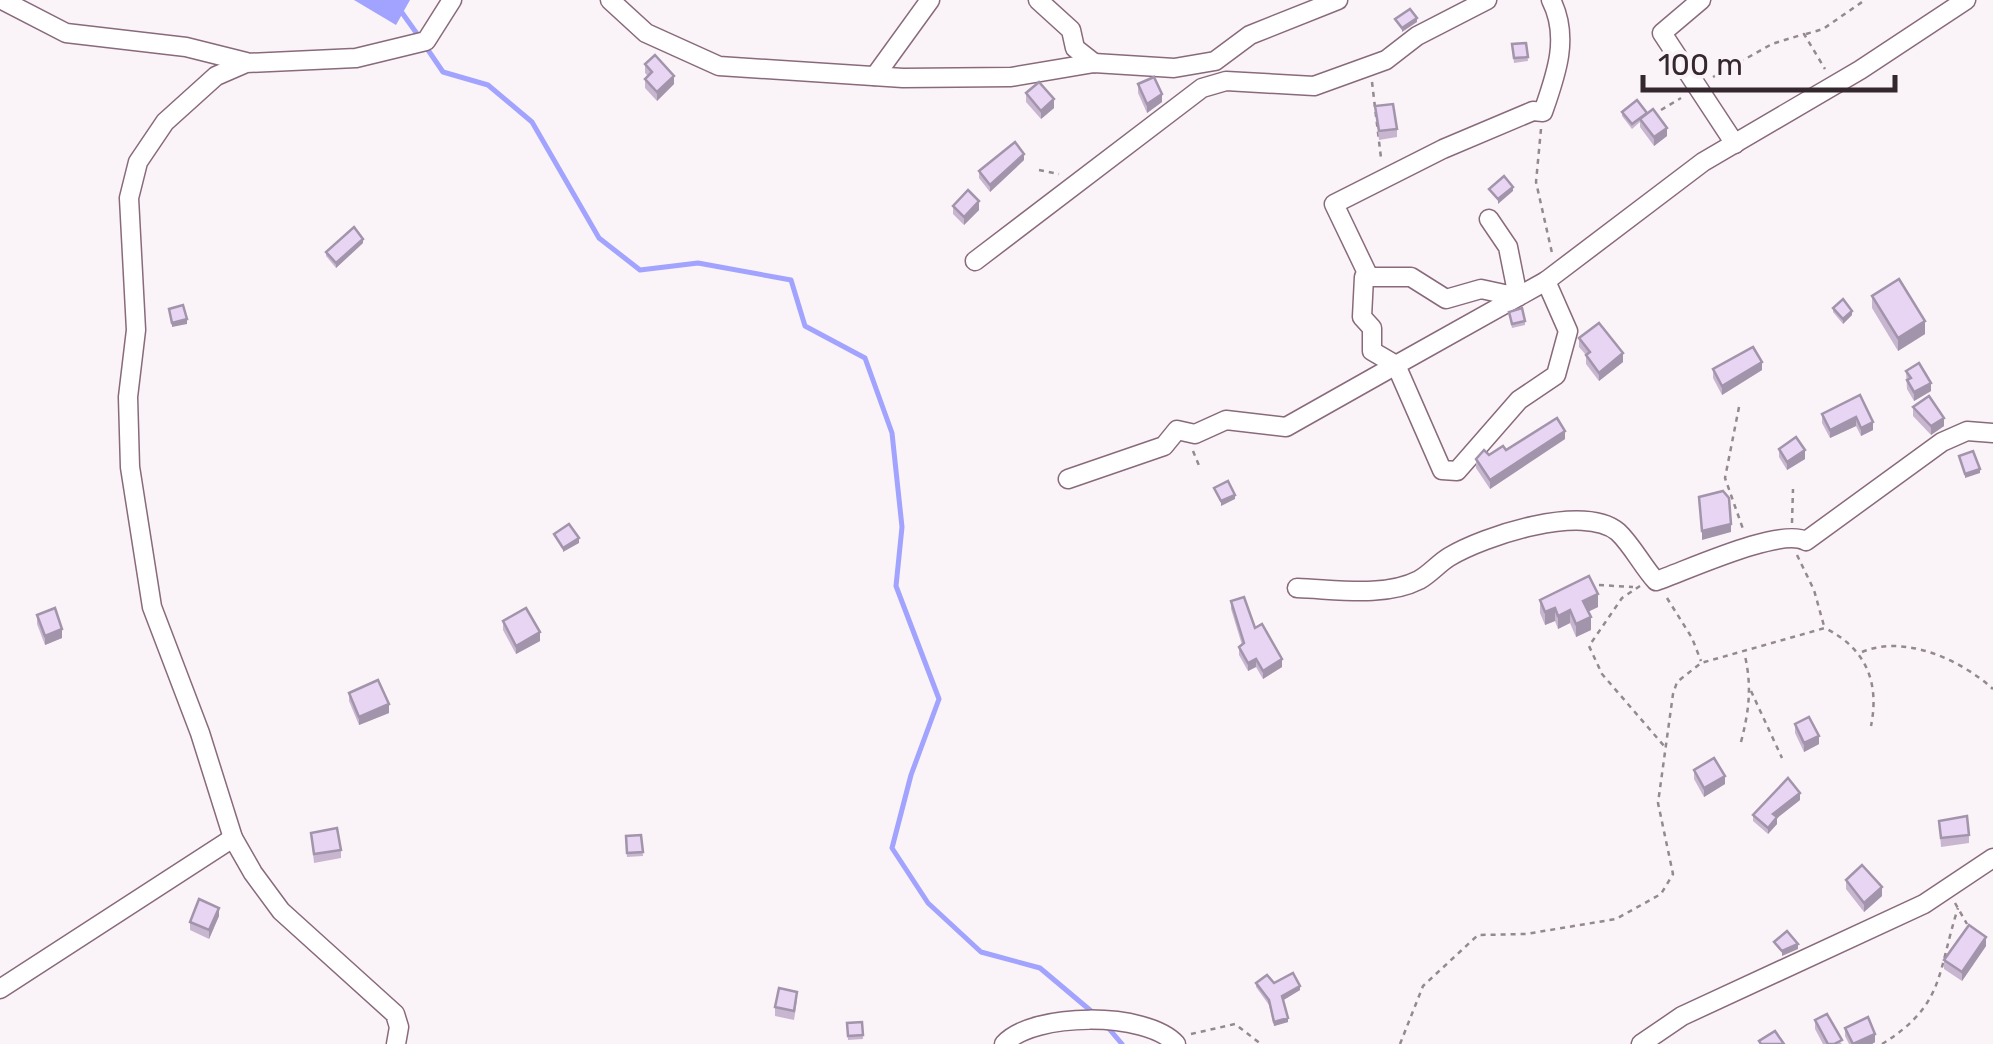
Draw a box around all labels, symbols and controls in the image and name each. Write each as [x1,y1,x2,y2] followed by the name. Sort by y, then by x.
[1643,30,1896,92] scale bar
[1658,47,1743,83] text: 100 m

